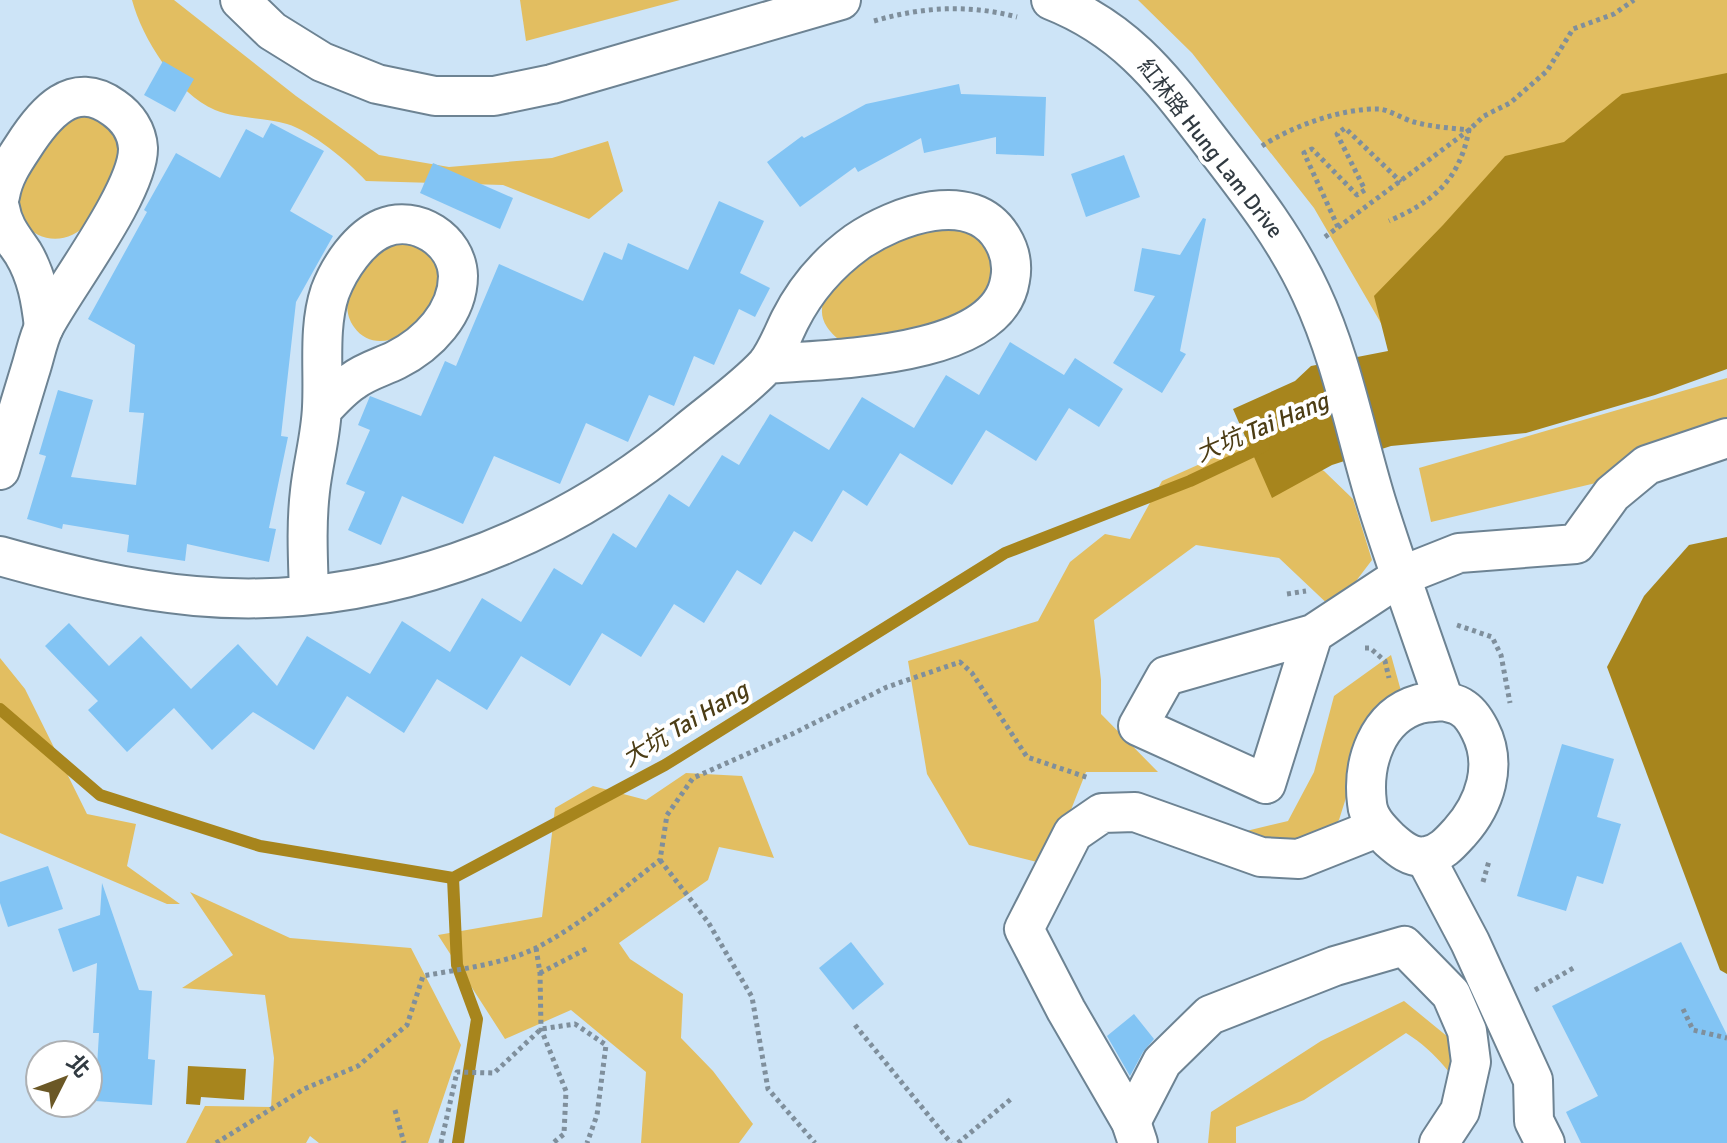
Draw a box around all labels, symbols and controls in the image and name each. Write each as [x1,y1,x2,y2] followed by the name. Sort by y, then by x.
[1132,53,1289,243] street label: 紅林路 Hung Lam Drive
[1191,385,1335,468] water label: 大坑 Tai Hang
[617,674,755,773] water label: 大坑 Tai Hang
[24,1039,104,1119] north arrow
[61,1049,96,1083] text: 北

